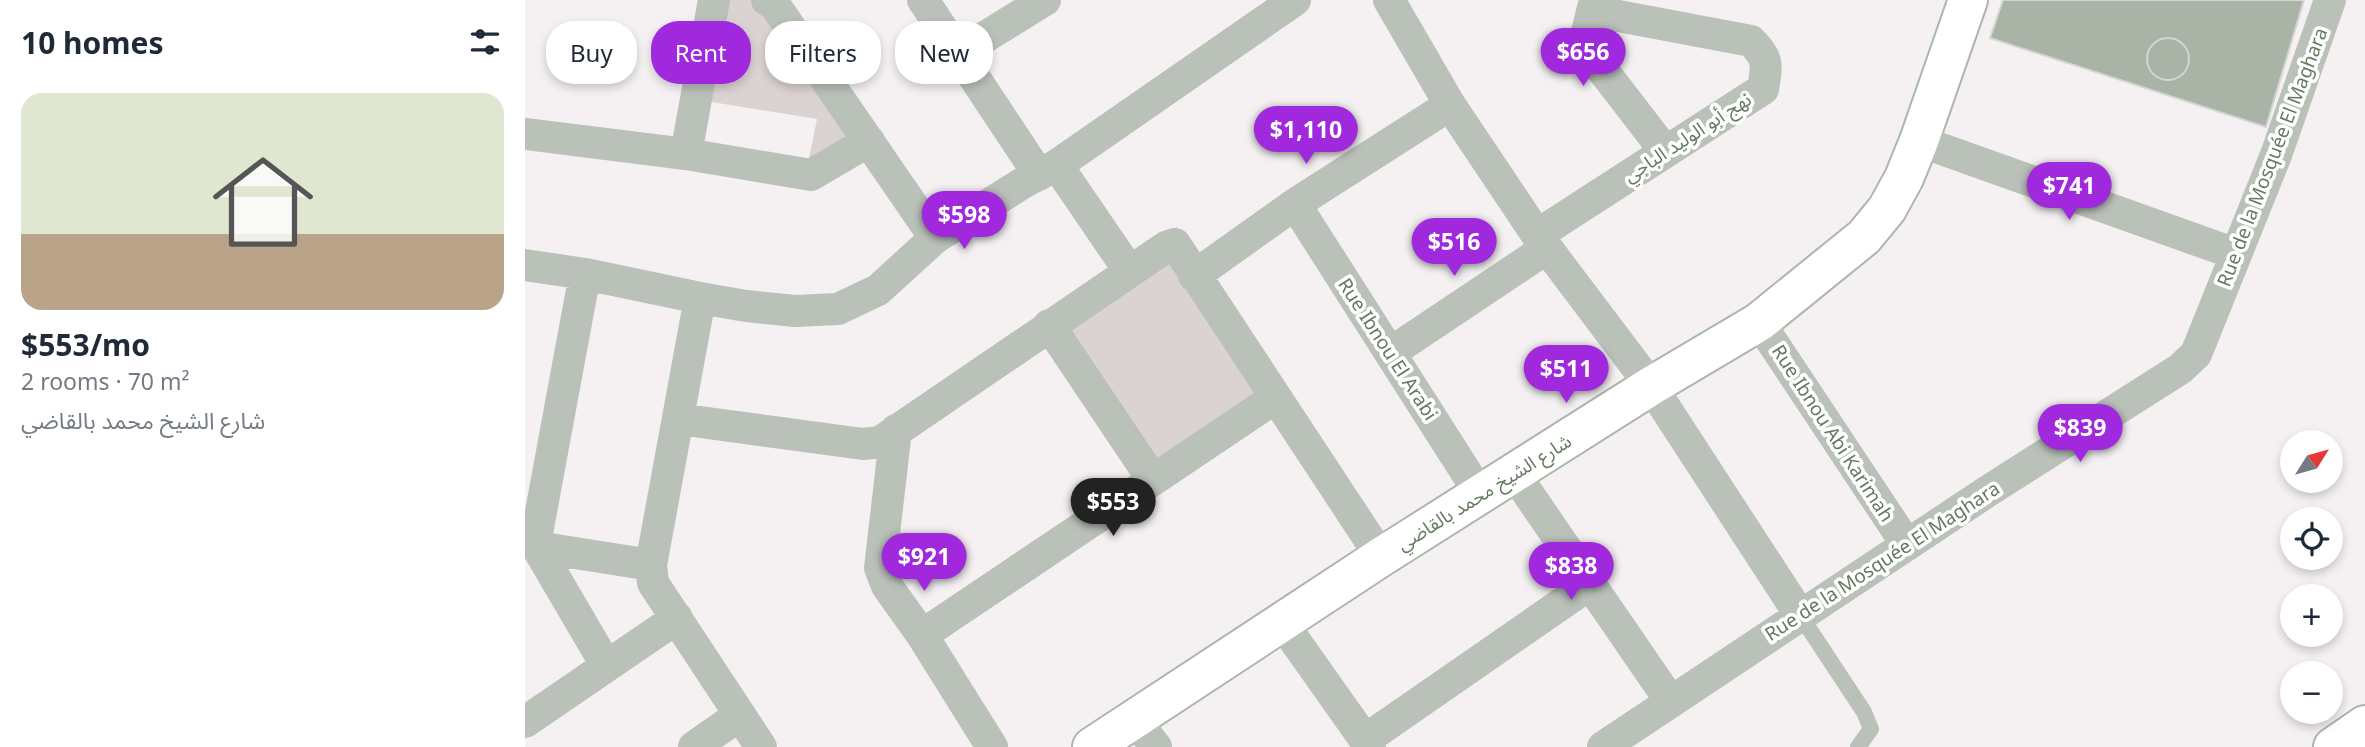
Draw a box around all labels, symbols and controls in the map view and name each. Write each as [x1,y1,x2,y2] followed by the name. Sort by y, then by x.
[546,21,637,84] chip: Buy
[651,21,751,84] chip: Rent
[765,21,881,84] chip: Filters
[895,21,993,84] chip: New
[21,22,164,63] text: 10 homes
[466,23,504,61] icon: filters
[2211,24,2333,290] street label: Rue de la Mosquée El Maghara
[1542,28,1624,88] pin: $656
[1557,35,1609,67] text: $656
[1618,86,1757,190] street label: نهج أبو الوليد الباجي
[1249,106,1363,166] pin: $1,110
[1270,113,1342,145] text: $1,110
[200,139,326,265] icon: home
[2028,162,2110,222] pin: $741
[2043,169,2095,201] text: $741
[923,191,1005,251] pin: $598
[938,198,990,230] text: $598
[1413,218,1495,278] pin: $516
[1428,225,1480,257] text: $516
[1332,273,1444,425] street label: Rue Ibnou El Arabi
[21,324,150,365] text: $553/mo
[1766,339,1900,527] street label: Rue Ibnou Abi Karimah
[1525,346,1607,405] pin: $511
[1540,352,1592,384] text: $511
[21,365,190,397] text: 2 rooms · 70 m²
[21,404,265,436] text: شارع الشيخ محمد بالقاضي
[2039,405,2121,464] pin: $839
[2054,411,2106,443] text: $839
[1392,428,1578,559] street label: شارع الشيخ محمد بالقاضي
[2280,430,2343,494] north arrow
[2280,430,2343,724] map controls
[1760,475,2004,647] street label: Rue de la Mosquée El Maghara
[1072,478,1154,538] pin: $553
[1087,485,1139,517] text: $553
[2280,507,2343,570] button: locate
[883,534,965,593] pin: $921
[898,540,950,572] text: $921
[1530,542,1612,602] pin: $838
[1545,549,1597,581] text: $838
[2280,584,2343,647] button: +
[2280,661,2343,724] button: −

